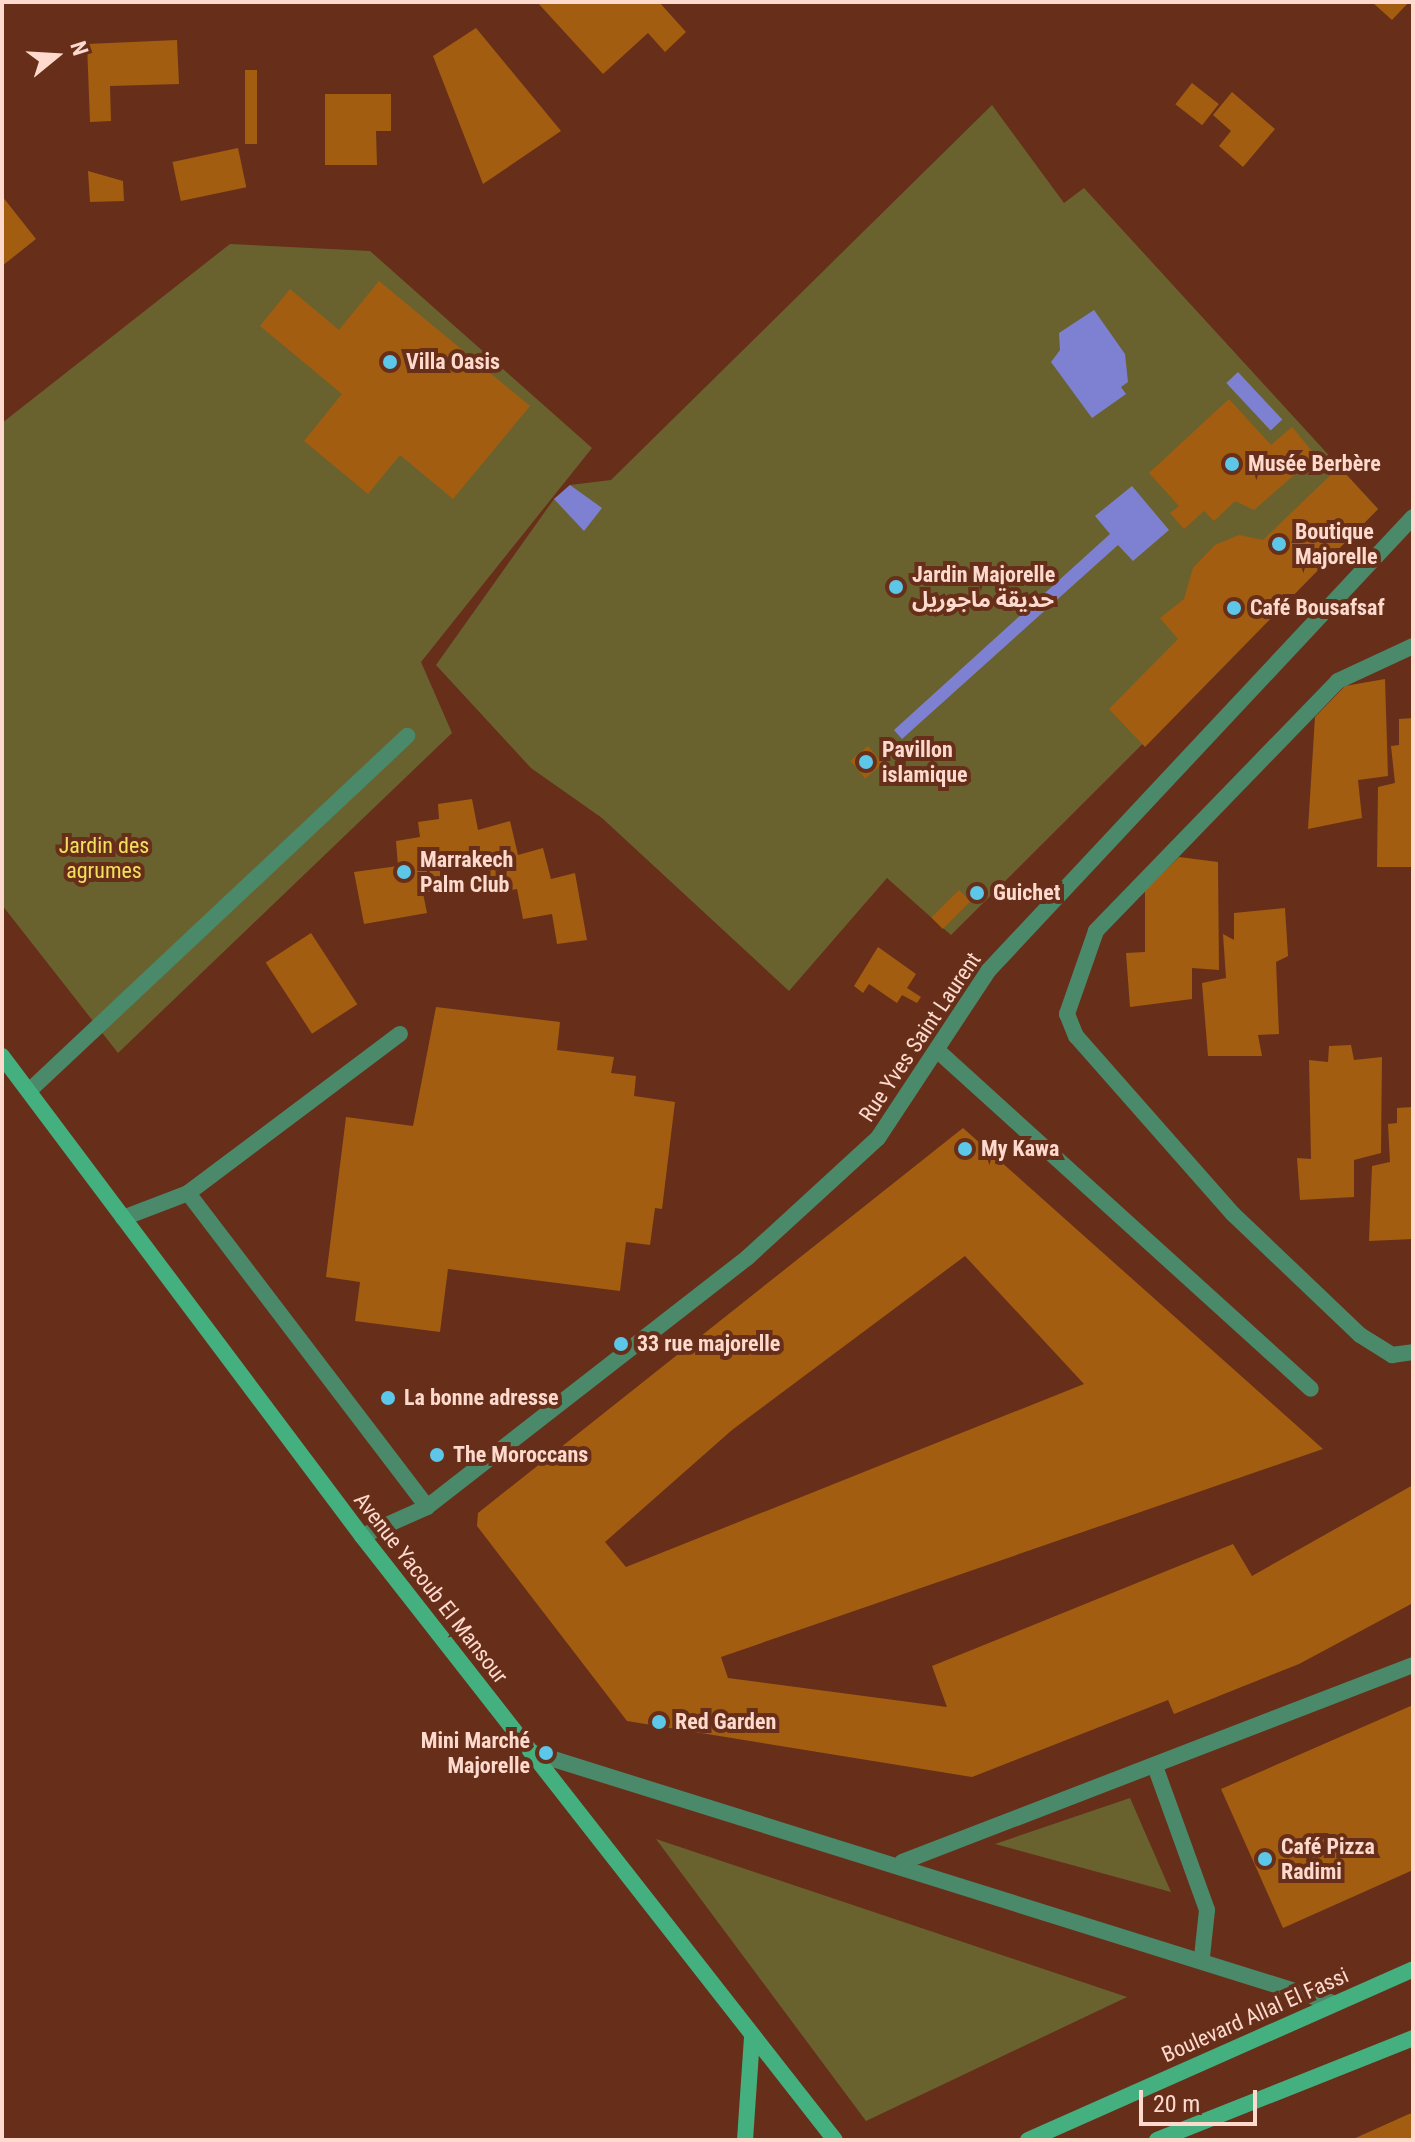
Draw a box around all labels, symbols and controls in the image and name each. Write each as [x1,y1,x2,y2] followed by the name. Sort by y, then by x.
[16,16,96,96] north arrow
[65,38,93,59] text: N
[406,349,500,375] place label: Villa Oasis
[381,353,399,371] marker: Villa Oasis
[1248,451,1381,477] place label: Musée Berbère
[1223,455,1241,473] marker: Musée Berbère
[1295,518,1378,570] place label: Boutique Majorelle
[1270,535,1288,553] marker: Boutique Majorelle
[912,561,1055,612] place label: Jardin Majorelle حديقة ماجوريل
[887,578,905,596] marker: Jardin Majorelle حديقة ماجوريل
[1250,595,1385,621] place label: Café Bousafsaf
[1225,599,1243,617] marker: Café Bousafsaf
[882,736,968,788] place label: Pavillon islamique
[857,753,875,771] marker: Pavillon islamique
[59,832,149,884] park label: Jardin des agrumes
[420,846,513,898] place label: Marrakech Palm Club
[395,863,413,881] marker: Marrakech Palm Club
[993,880,1060,906] place label: Guichet
[968,884,986,902] marker: Guichet
[854,947,986,1127] street label: Rue Yves Saint Laurent
[981,1136,1059,1162] place label: My Kawa
[956,1140,974,1158] marker: My Kawa
[637,1331,780,1357] place label: 33 rue majorelle
[612,1335,630,1353] marker: 33 rue majorelle
[404,1385,558,1411] place label: La bonne adresse
[379,1389,397,1407] marker: La bonne adresse
[453,1442,588,1468] place label: The Moroccans
[428,1446,446,1464] marker: The Moroccans
[348,1487,514,1689] street label: Avenue Yacoub El Mansour
[675,1709,776,1735] place label: Red Garden
[650,1713,668,1731] marker: Red Garden
[421,1727,530,1778] place label: Mini Marché Majorelle
[537,1744,555,1762] marker: Mini Marché Majorelle
[1281,1833,1375,1884] place label: Café Pizza Radimi
[1256,1850,1274,1868] marker: Café Pizza Radimi
[1158,1962,1352,2068] street label: Boulevard Allal El Fassi
[1143,2074,1261,2124] scale bar
[1153,2090,1200,2118] text: 20 m

